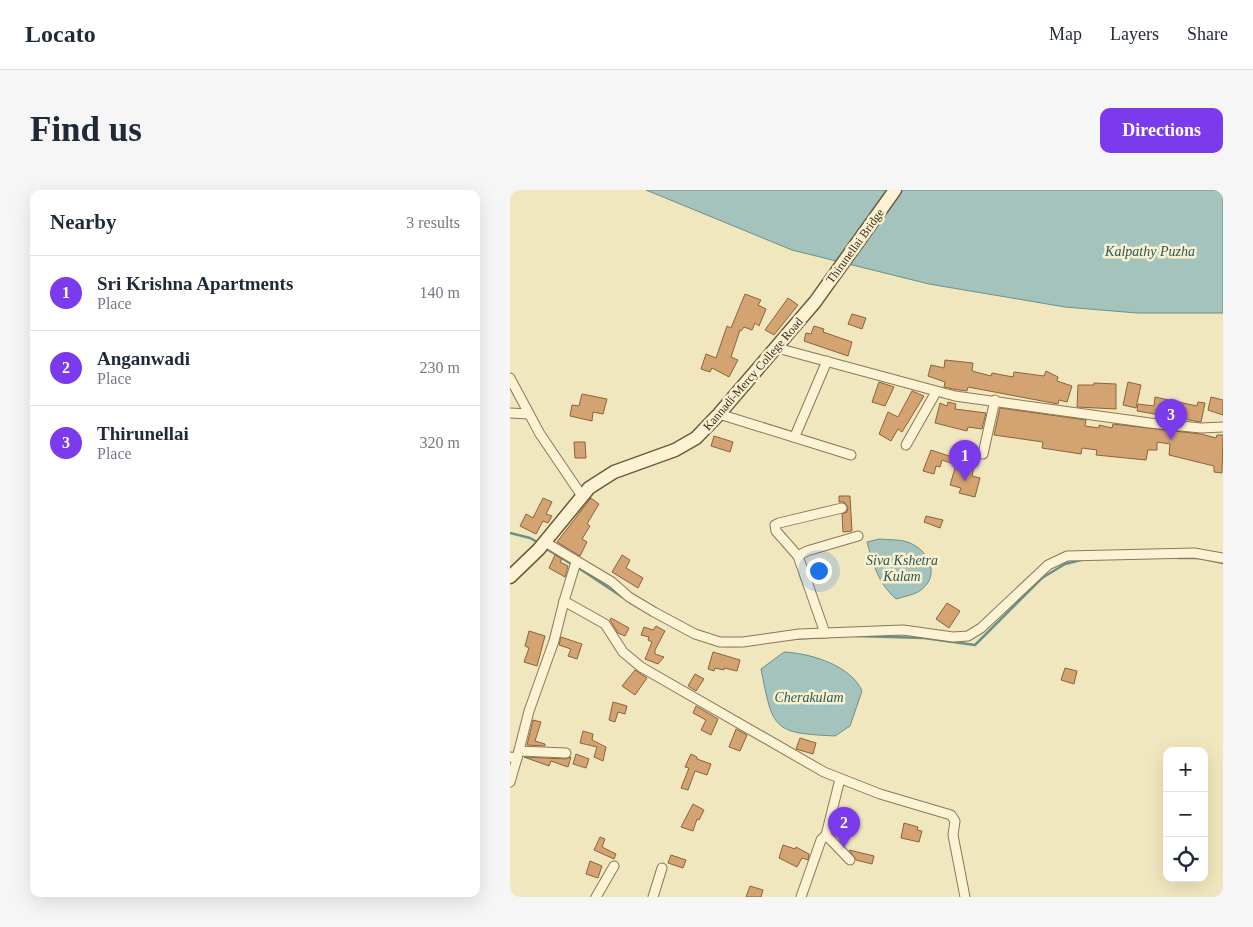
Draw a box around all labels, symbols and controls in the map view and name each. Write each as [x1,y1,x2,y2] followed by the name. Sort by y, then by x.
[25,21,96,47] text: Locato
[1049,24,1082,44] text: Map
[1110,24,1159,44] text: Layers
[1187,24,1228,44] text: Share
[1100,108,1223,153] button: Directions
[30,110,142,149] text: Find us
[823,206,887,286] street label: Thirunellai Bridge
[50,210,117,234] text: Nearby
[406,214,460,231] text: 3 results
[1104,244,1195,259] water label: Kalpathy Puzha
[97,273,293,294] text: Sri Krishna Apartments
[62,284,70,301] text: 1
[420,284,460,301] text: 140 m
[97,295,132,312] text: Place
[700,315,806,433] street label: Kannadi-Mercy College Road
[97,348,190,369] text: Anganwadi
[62,359,70,376] text: 2
[420,359,460,376] text: 230 m
[97,370,132,387] text: Place
[1155,399,1187,440] pin: 3
[97,423,189,444] text: Thirunellai
[62,434,70,451] text: 3
[420,434,460,451] text: 320 m
[949,440,981,481] pin: 1
[97,445,132,462] text: Place
[866,553,938,584] water label: Siva Kshetra Kulam
[806,558,832,584] your location
[774,690,844,705] water label: Cherakulam
[1163,747,1208,882] map controls
[1163,747,1208,792] button: +
[1163,792,1208,837] button: −
[828,807,860,848] pin: 2
[1163,837,1208,882] button: locate

